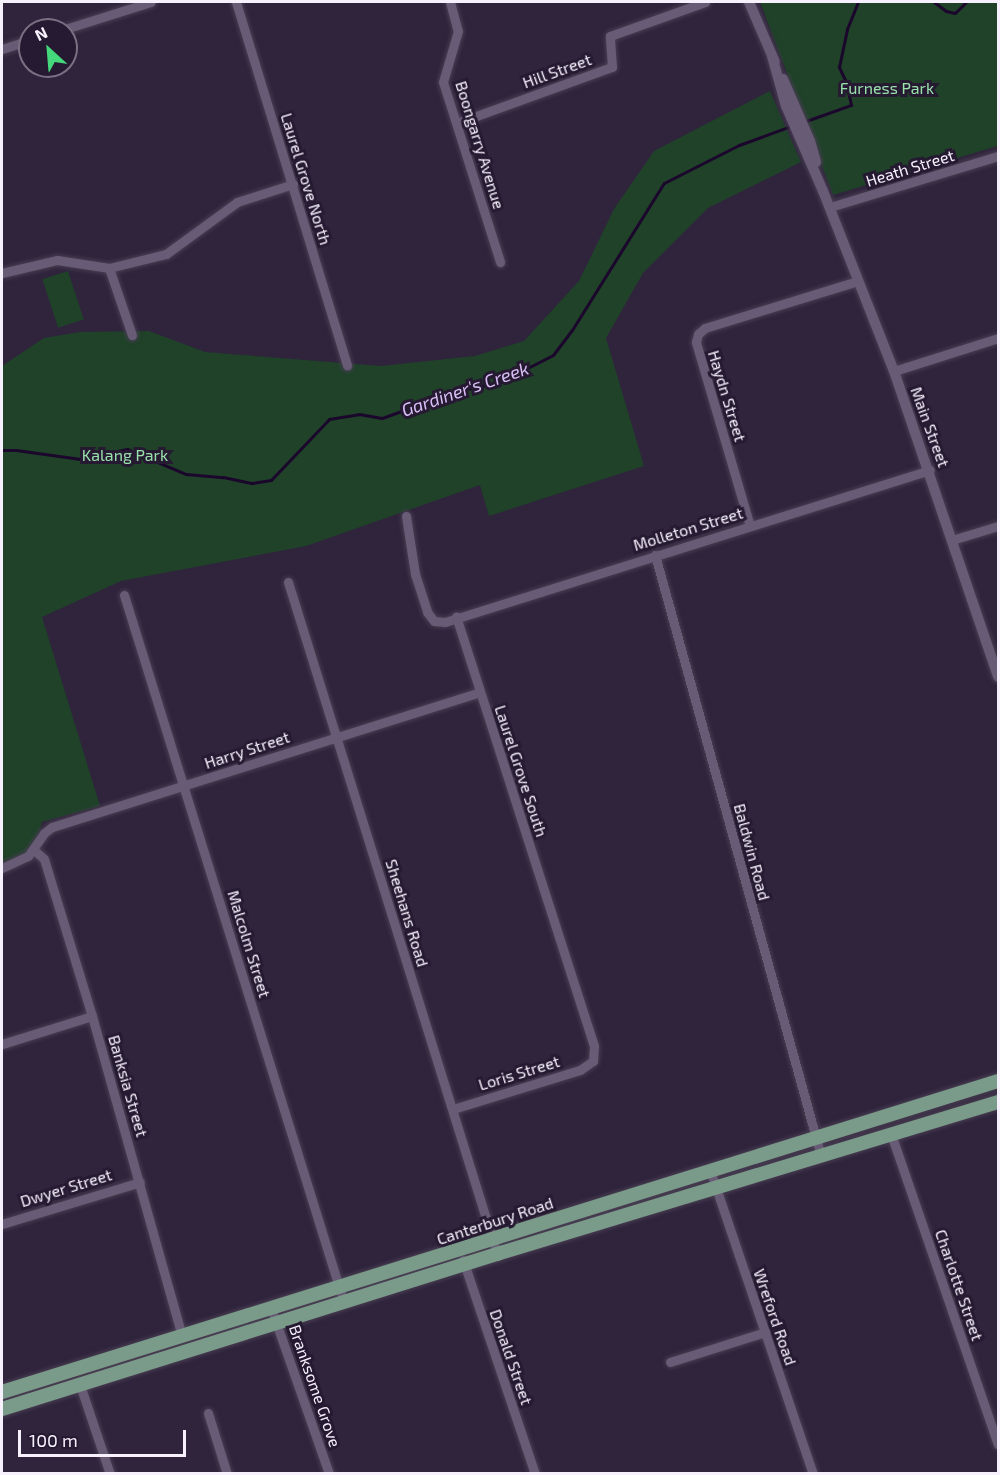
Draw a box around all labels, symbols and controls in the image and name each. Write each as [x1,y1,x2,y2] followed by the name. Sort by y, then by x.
[18,18,78,78] north arrow
[31,22,50,44] text: N
[520,50,594,92] street label: Hill Street
[451,78,509,212] street label: Boongarry Avenue
[840,78,934,98] park label: Furness Park
[277,111,335,247] street label: Laurel Grove North
[863,145,957,191] street label: Heath Street
[704,348,750,444] street label: Haydn Street
[398,357,532,421] water label: Gardiner's Creek
[907,384,953,470] street label: Main Street
[82,445,168,465] park label: Kalang Park
[631,503,745,555] street label: Molleton Street
[491,703,551,839] street label: Laurel Grove South
[202,727,292,773] street label: Harry Street
[730,801,774,903] street label: Baldwin Road
[382,857,432,969] street label: Sheehans Road
[224,888,274,1000] street label: Malcolm Street
[104,1033,152,1139] street label: Banksia Street
[476,1052,562,1094] street label: Loris Street
[18,1165,114,1211] street label: Dwyer Street
[434,1193,556,1249] street label: Canterbury Road
[931,1227,987,1343] street label: Charlotte Street
[750,1266,800,1368] street label: Wreford Road
[486,1307,536,1407] street label: Donald Street
[285,1322,345,1450] street label: Branksome Grove
[21,1418,189,1456] scale bar
[29,1429,78,1451] text: 100 m

